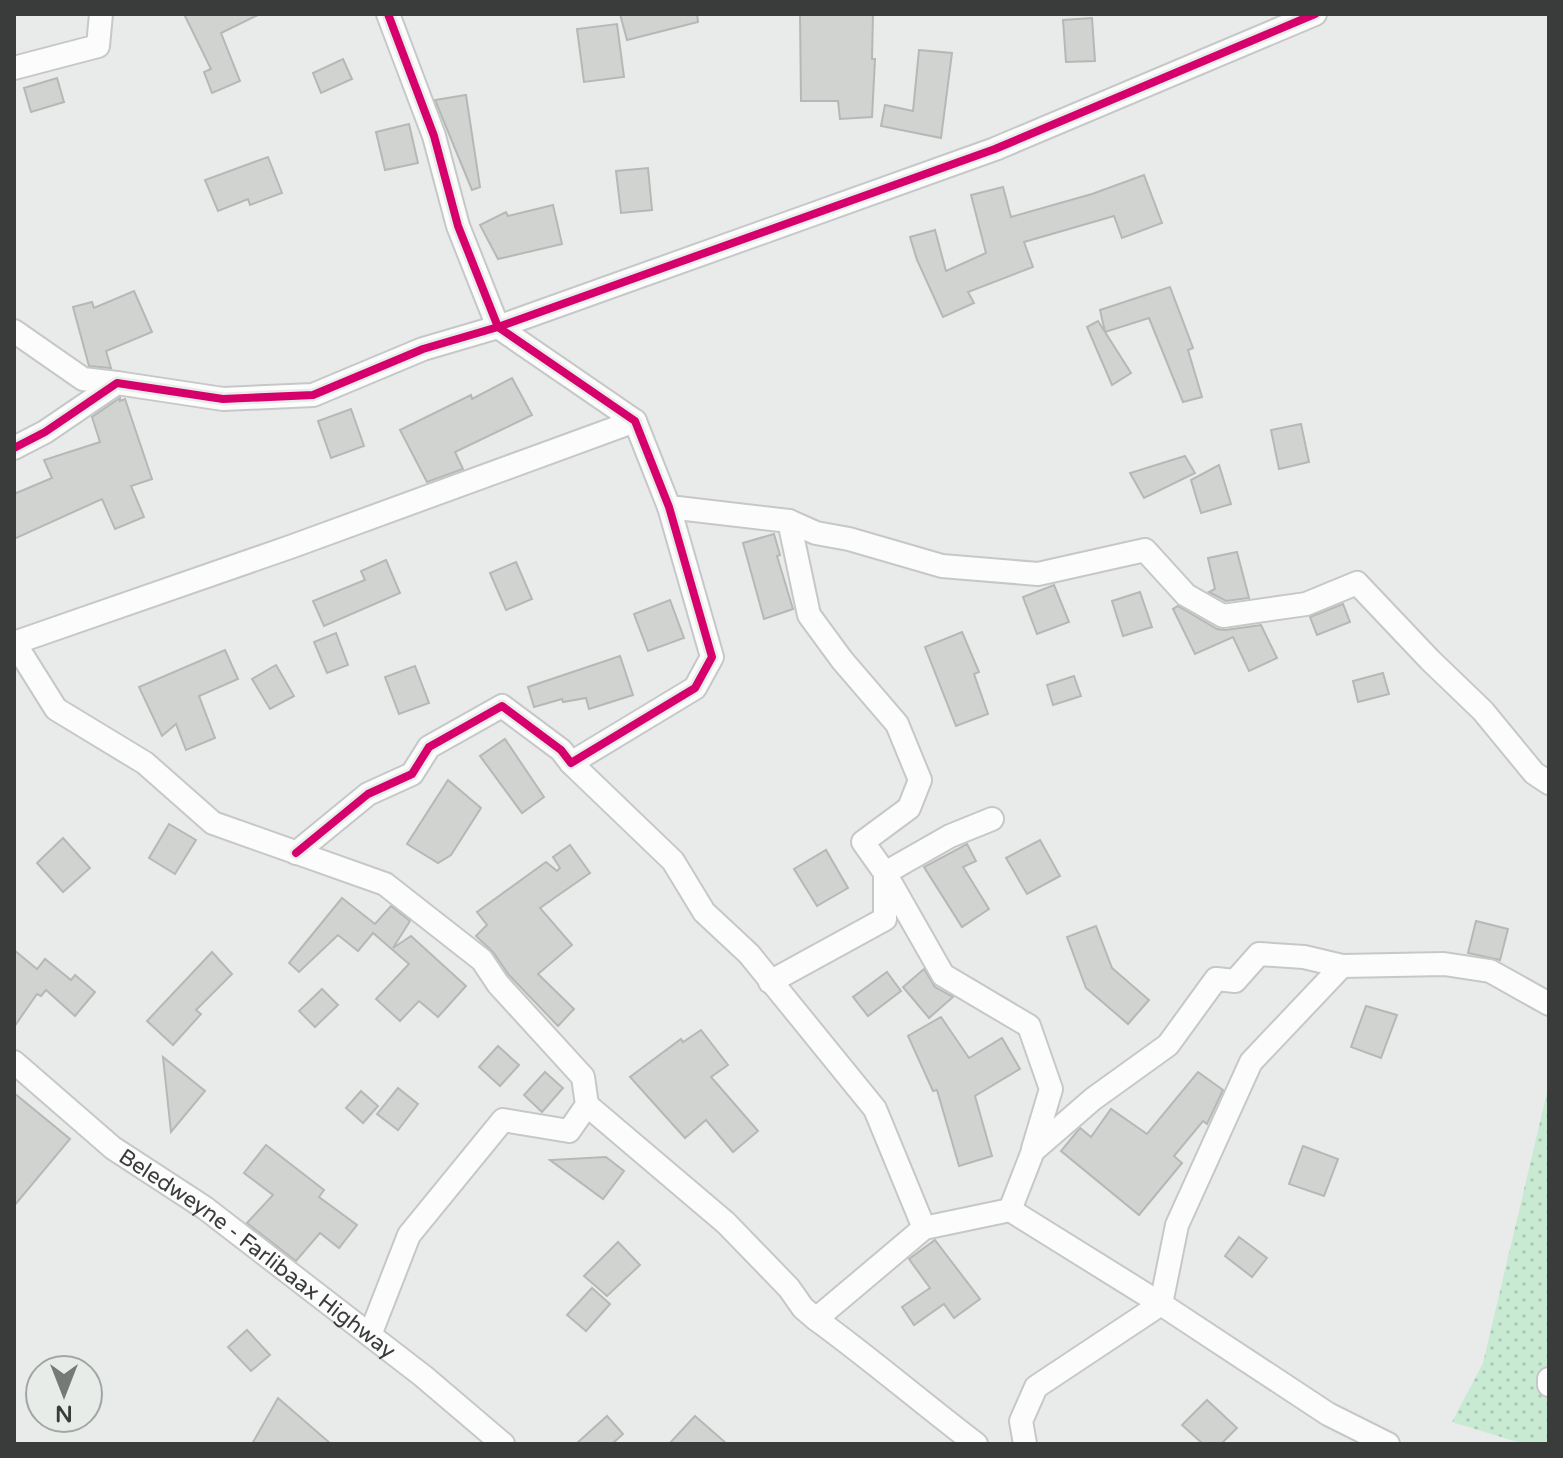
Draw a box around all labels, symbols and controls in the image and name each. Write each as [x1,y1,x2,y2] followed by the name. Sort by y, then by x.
[114,1144,401,1364] street label: Beledweyne - Farlibaax Highway
[24,1354,104,1434] north arrow
[55,1400,73,1426] text: N

